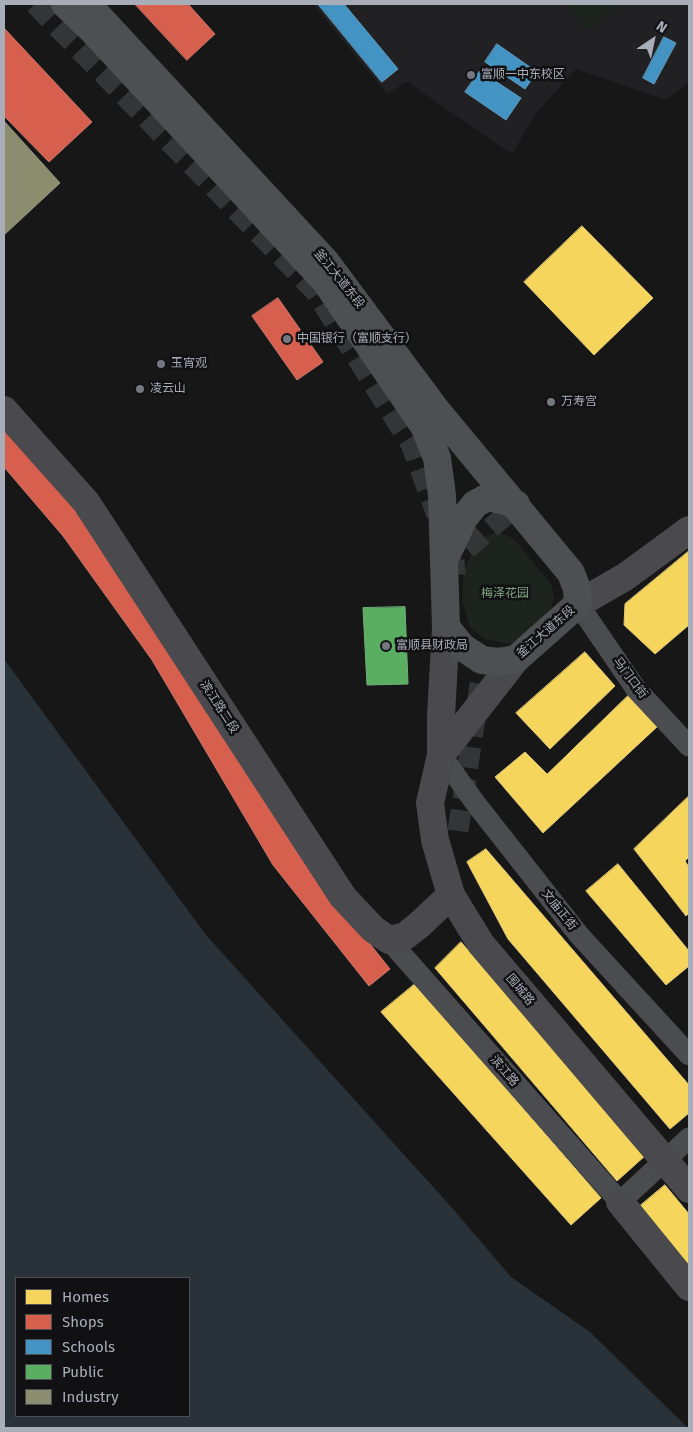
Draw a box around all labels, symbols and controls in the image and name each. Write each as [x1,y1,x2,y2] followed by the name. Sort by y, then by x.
[628,15,678,65] north arrow
[653,17,670,37] text: N
[481,68,565,82] place label: 富顺一中东校区
[465,69,477,81] marker: 富顺一中东校区
[311,246,367,312] street label: 釜江大道东段
[297,332,417,346] place label: 中国银行（富顺支行）
[281,333,293,345] marker: 中国银行（富顺支行）
[171,357,207,371] place label: 玉宵观
[155,358,167,370] marker: 玉宵观
[150,382,186,396] place label: 凌云山
[134,383,146,395] marker: 凌云山
[561,395,597,409] place label: 万寿宫
[545,396,557,408] marker: 万寿宫
[481,587,529,601] park label: 梅泽花园
[514,603,578,661] street label: 釜江大道东段
[396,639,468,653] place label: 富顺县财政局
[380,640,392,652] marker: 富顺县财政局
[610,654,650,702] street label: 马门口街
[197,678,241,736] street label: 滨江路二段
[538,887,580,933] street label: 文庙正街
[503,972,537,1008] street label: 围城路
[487,1053,521,1089] street label: 滨江路
[15,1277,190,1417] legend
[62,1288,109,1306] text: Homes
[62,1313,104,1331] text: Shops
[62,1338,115,1356] text: Schools
[62,1363,104,1381] text: Public
[62,1388,119,1406] text: Industry

